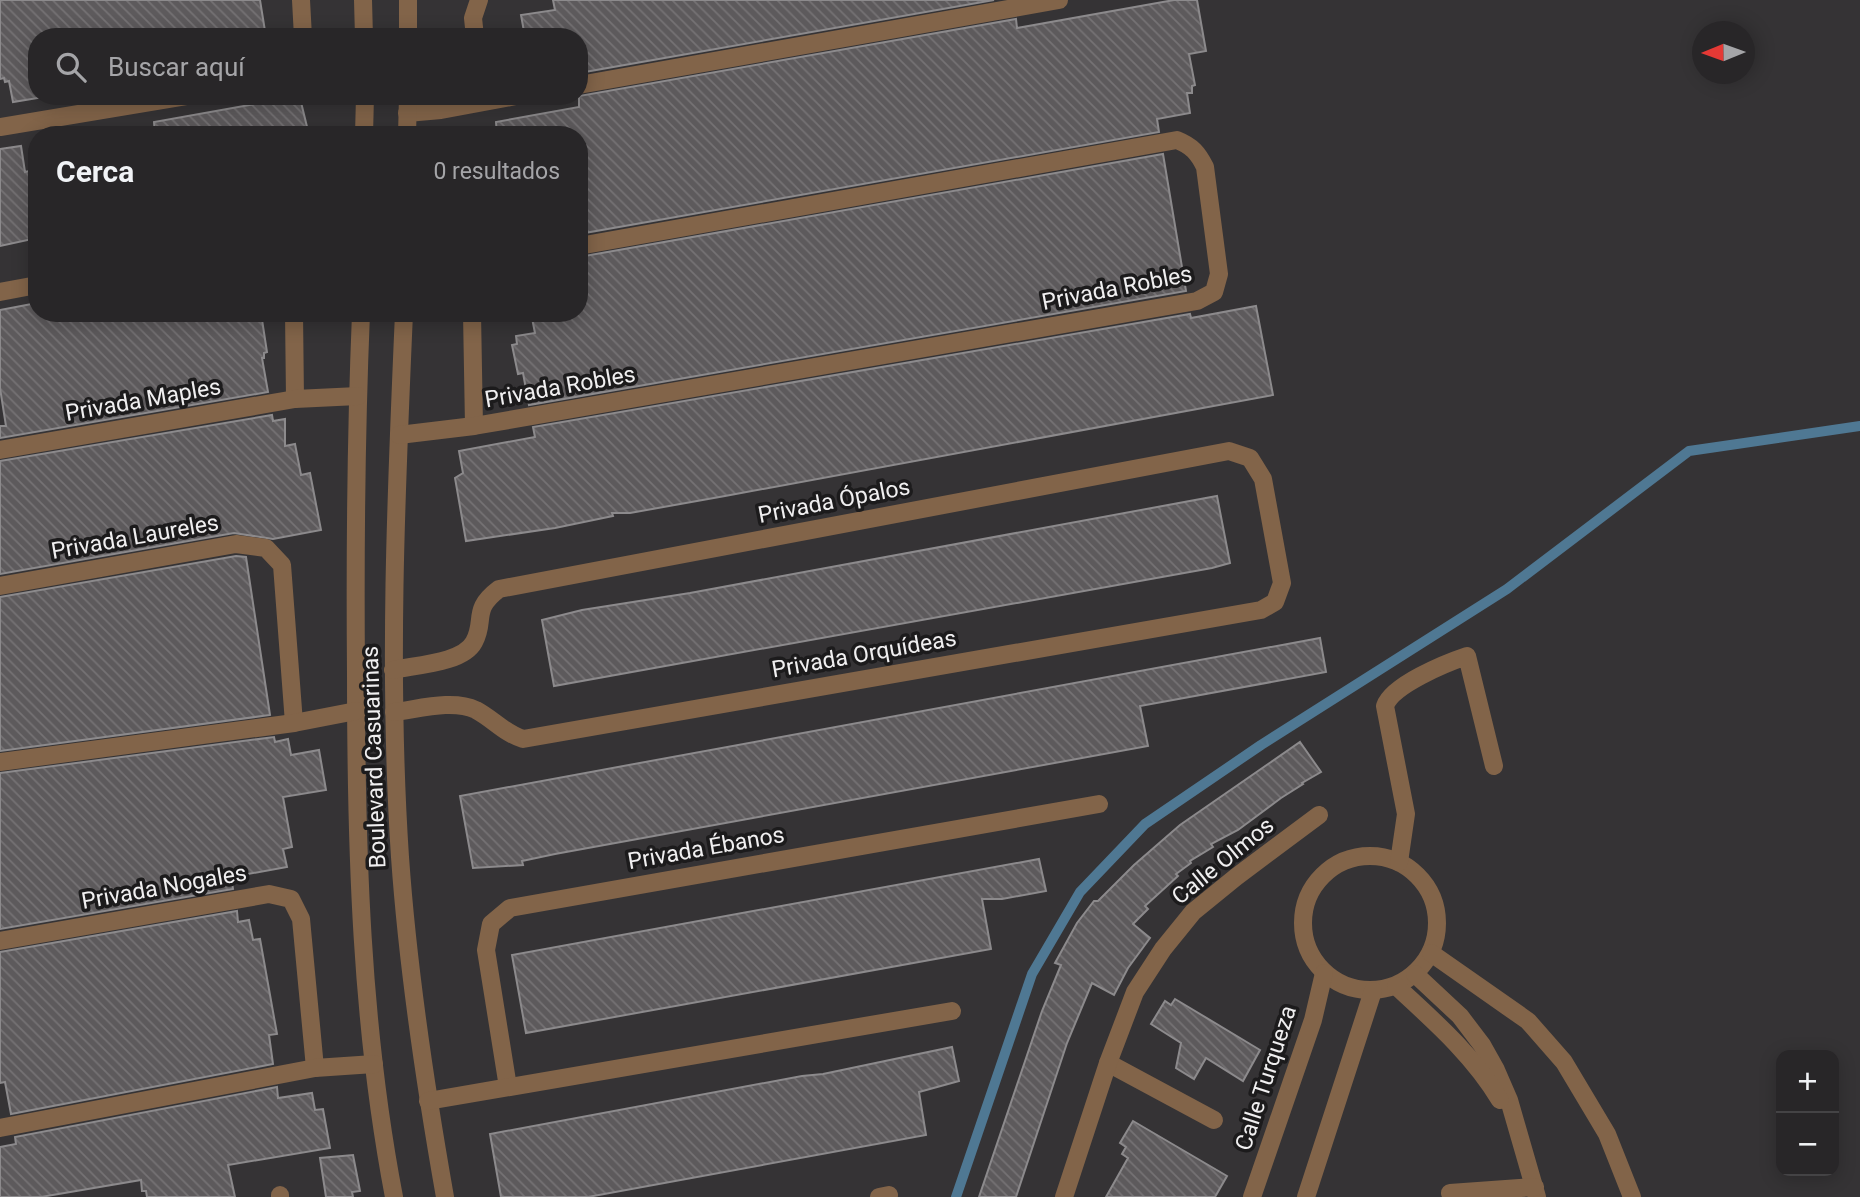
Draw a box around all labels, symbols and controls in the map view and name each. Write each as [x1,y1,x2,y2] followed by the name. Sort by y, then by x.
[1692,21,1755,84] north arrow
[28,28,588,105] search box
[52,48,90,86] icon: search
[108,52,245,82] text: Buscar aquí
[56,154,134,189] text: Cerca
[433,158,560,185] text: 0 resultados
[1040,260,1194,316] street label: Privada Robles
[483,360,637,414] street label: Privada Robles
[63,373,223,427] street label: Privada Maples
[755,472,912,529] street label: Privada Ópalos
[49,509,221,565] street label: Privada Laureles
[770,624,958,684] street label: Privada Orquídeas
[357,645,391,869] street label: Boulevard Casuarinas
[1167,812,1279,910] street label: Calle Olmos
[625,820,787,875] street label: Privada Ébanos
[79,859,249,915] street label: Privada Nogales
[1230,1002,1302,1154] street label: Calle Turqueza
[1776,1050,1839,1176] map controls
[1776,1050,1839,1113] button: +
[1776,1113,1839,1176] button: −

